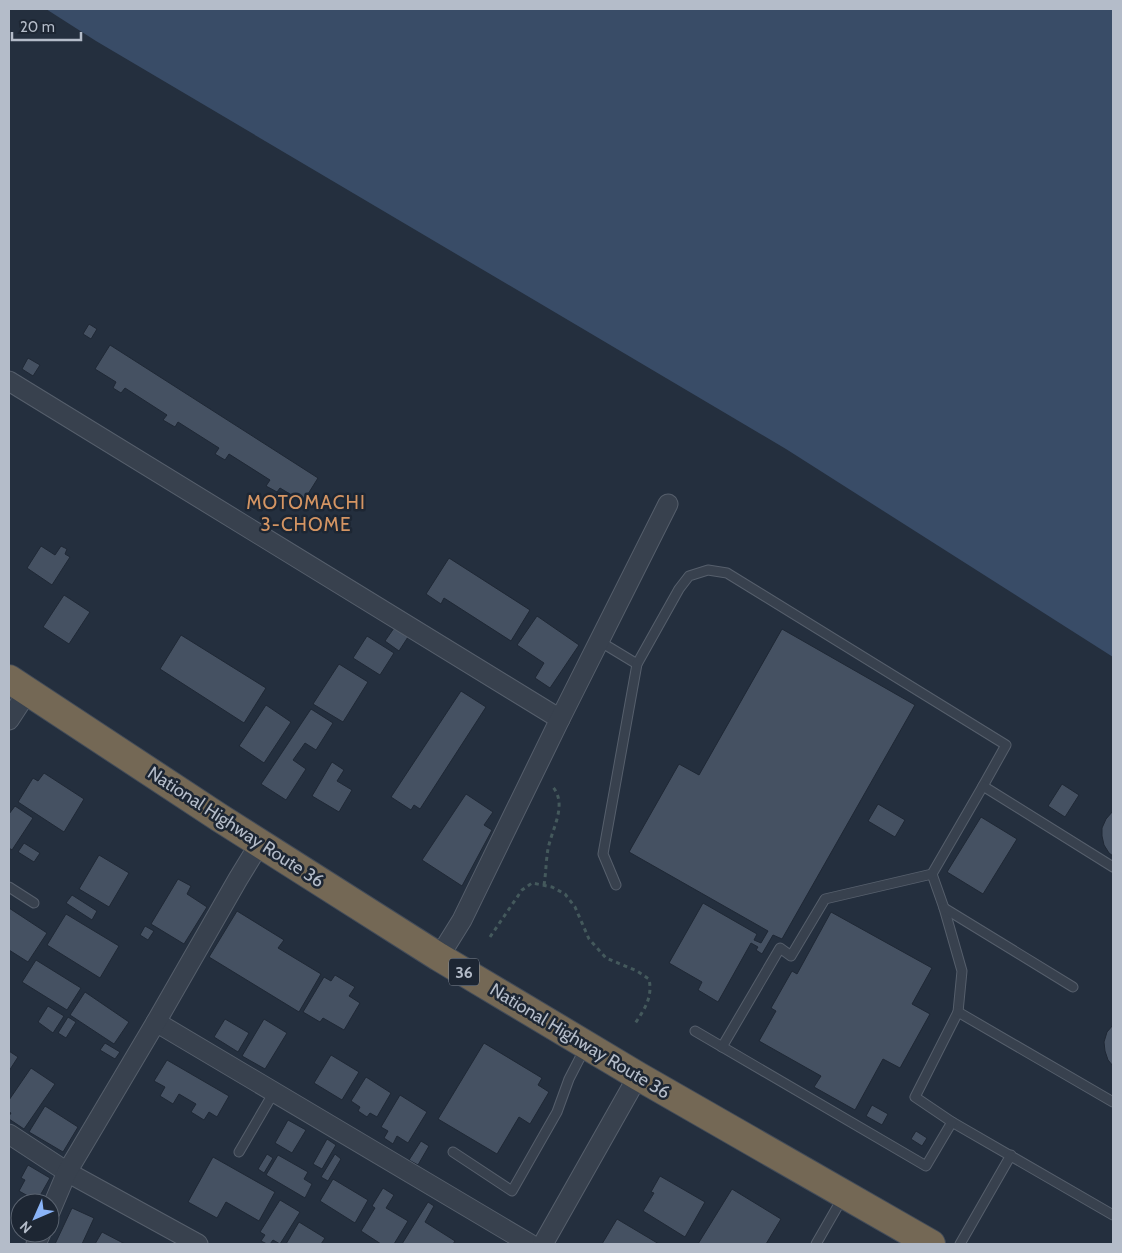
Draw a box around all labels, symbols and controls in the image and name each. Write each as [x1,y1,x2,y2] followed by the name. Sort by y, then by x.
[12,10,81,42] scale bar
[20,18,55,36] text: 20 m
[246,491,366,536] district label: MOTOMACHI 3-CHOME
[144,762,328,892] street label: National Highway Route 36
[449,959,479,986] road number: 36
[486,978,674,1104] street label: National Highway Route 36
[10,1193,60,1243] north arrow
[16,1217,36,1237] text: N

